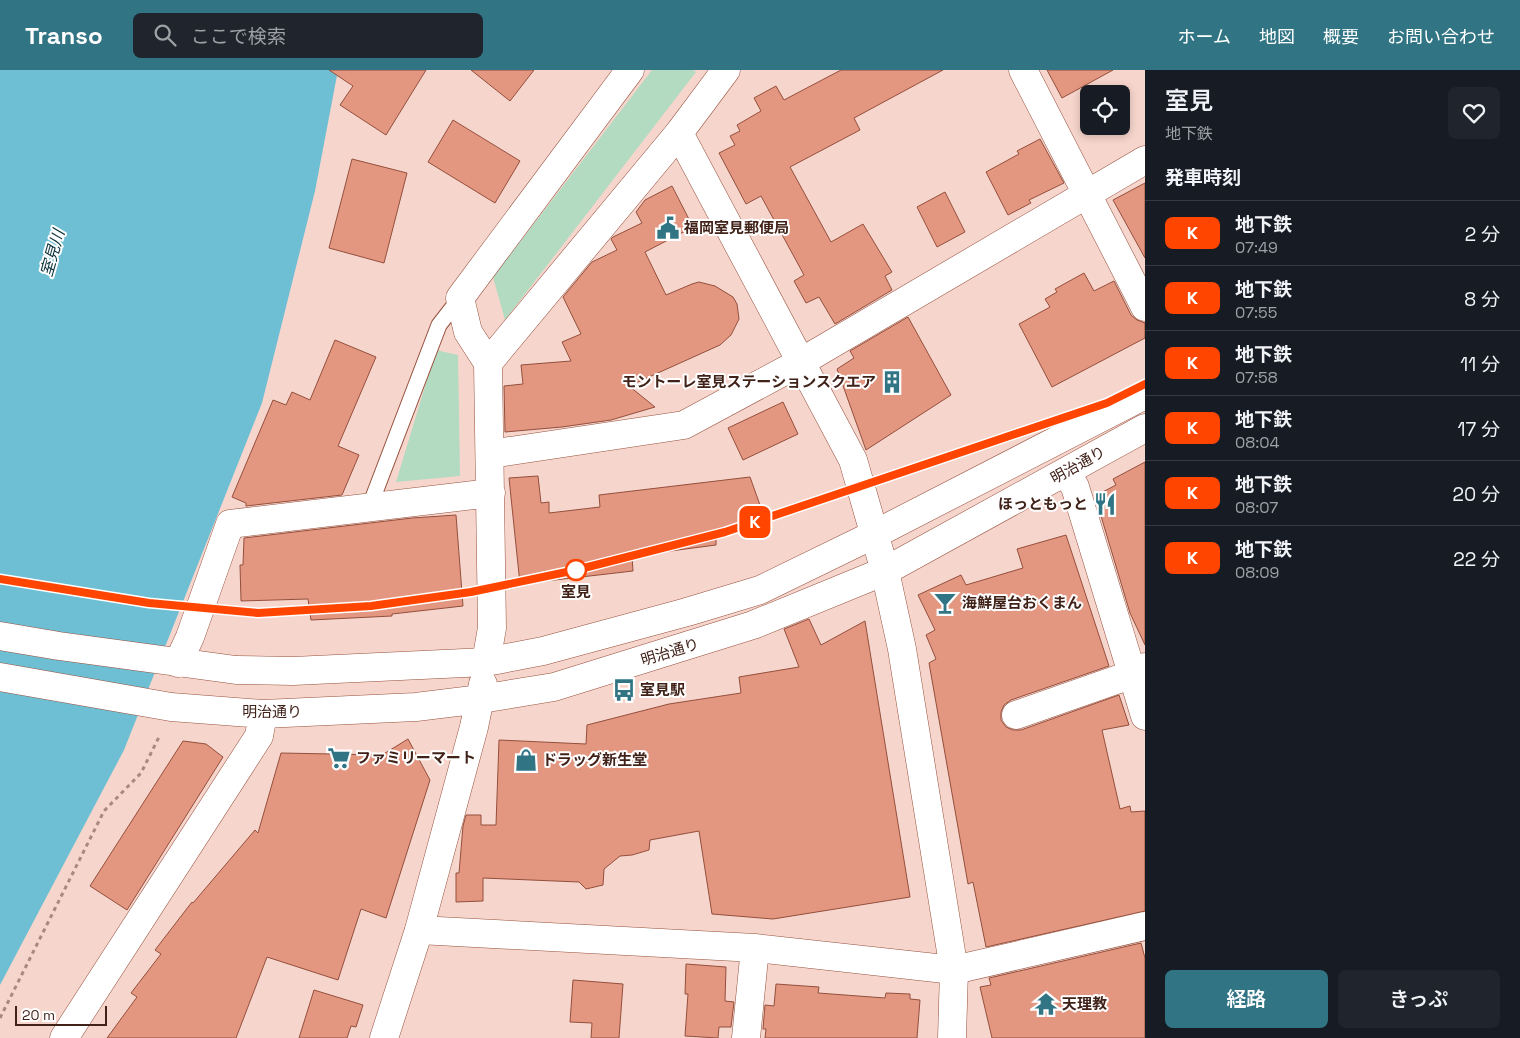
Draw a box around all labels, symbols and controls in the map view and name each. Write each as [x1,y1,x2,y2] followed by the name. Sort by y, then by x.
[133,13,483,58] search box
[25,20,103,51] text: Transo
[151,21,179,49] icon: search
[191,24,286,49] text: ここで検索
[1178,25,1231,48] text: ホーム
[1259,25,1295,48] text: 地図
[1323,25,1359,48] text: 概要
[1387,25,1495,48] text: お問い合わせ
[1080,85,1130,135] map controls
[1080,85,1130,135] button: locate
[1165,85,1213,116] text: 室見
[1448,87,1500,139] button: heart
[1165,123,1213,144] text: 地下鉄
[1165,165,1241,190] text: 発車時刻
[1235,212,1292,237] text: 地下鉄
[655,215,681,241] public building icon: 福岡室見郵便局
[683,218,789,237] place label: 福岡室見郵便局
[1187,221,1198,244] text: K
[1465,222,1500,247] text: 2 分
[36,225,70,279] water label: 室見川
[1235,237,1278,258] text: 07:49
[1235,277,1292,302] text: 地下鉄
[1187,286,1198,309] text: K
[1464,287,1500,312] text: 8 分
[1235,302,1277,323] text: 07:55
[1235,342,1292,367] text: 地下鉄
[1187,351,1198,374] text: K
[1460,352,1500,377] text: 11 分
[1235,367,1278,388] text: 07:58
[879,369,905,395] building icon: モントーレ室見ステーションスクエア
[622,372,876,391] place label: モントーレ室見ステーションスクエア
[1235,407,1292,432] text: 地下鉄
[1187,416,1198,439] text: K
[1457,417,1500,442] text: 17 分
[1235,432,1280,453] text: 08:04
[1047,442,1109,487] street label: 明治通り
[1235,472,1292,497] text: 地下鉄
[1187,481,1198,504] text: K
[1452,482,1500,507] text: 20 分
[1092,491,1118,517] restaurant icon: ほっともっと
[998,494,1088,513] place label: ほっともっと
[1235,497,1278,518] text: 08:07
[739,506,771,538] line badge: K
[749,510,761,533] text: K
[1235,537,1292,562] text: 地下鉄
[1187,546,1198,569] text: K
[1453,547,1500,572] text: 22 分
[565,559,587,581] marker: 室見
[1235,562,1279,583] text: 08:09
[561,582,591,601] place label: 室見
[932,590,958,616] bar icon: 海鮮屋台おくまん
[962,593,1082,612] place label: 海鮮屋台おくまん
[638,634,701,669] street label: 明治通り
[611,677,637,703] bus stop icon: 室見駅
[640,680,685,699] place label: 室見駅
[242,702,302,721] street label: 明治通り
[326,745,352,771] supermarket icon: ファミリーマート
[513,747,539,773] shop icon: ドラッグ新生堂
[356,748,476,767] place label: ファミリーマート
[542,750,647,769] place label: ドラッグ新生堂
[1165,970,1328,1028] button: 経路
[1338,970,1500,1028] button: きっぷ
[1033,991,1059,1017] temple icon: 天理教
[1062,994,1107,1013] place label: 天理教
[15,1003,108,1026] scale bar
[22,1006,55,1024] text: 20 m

